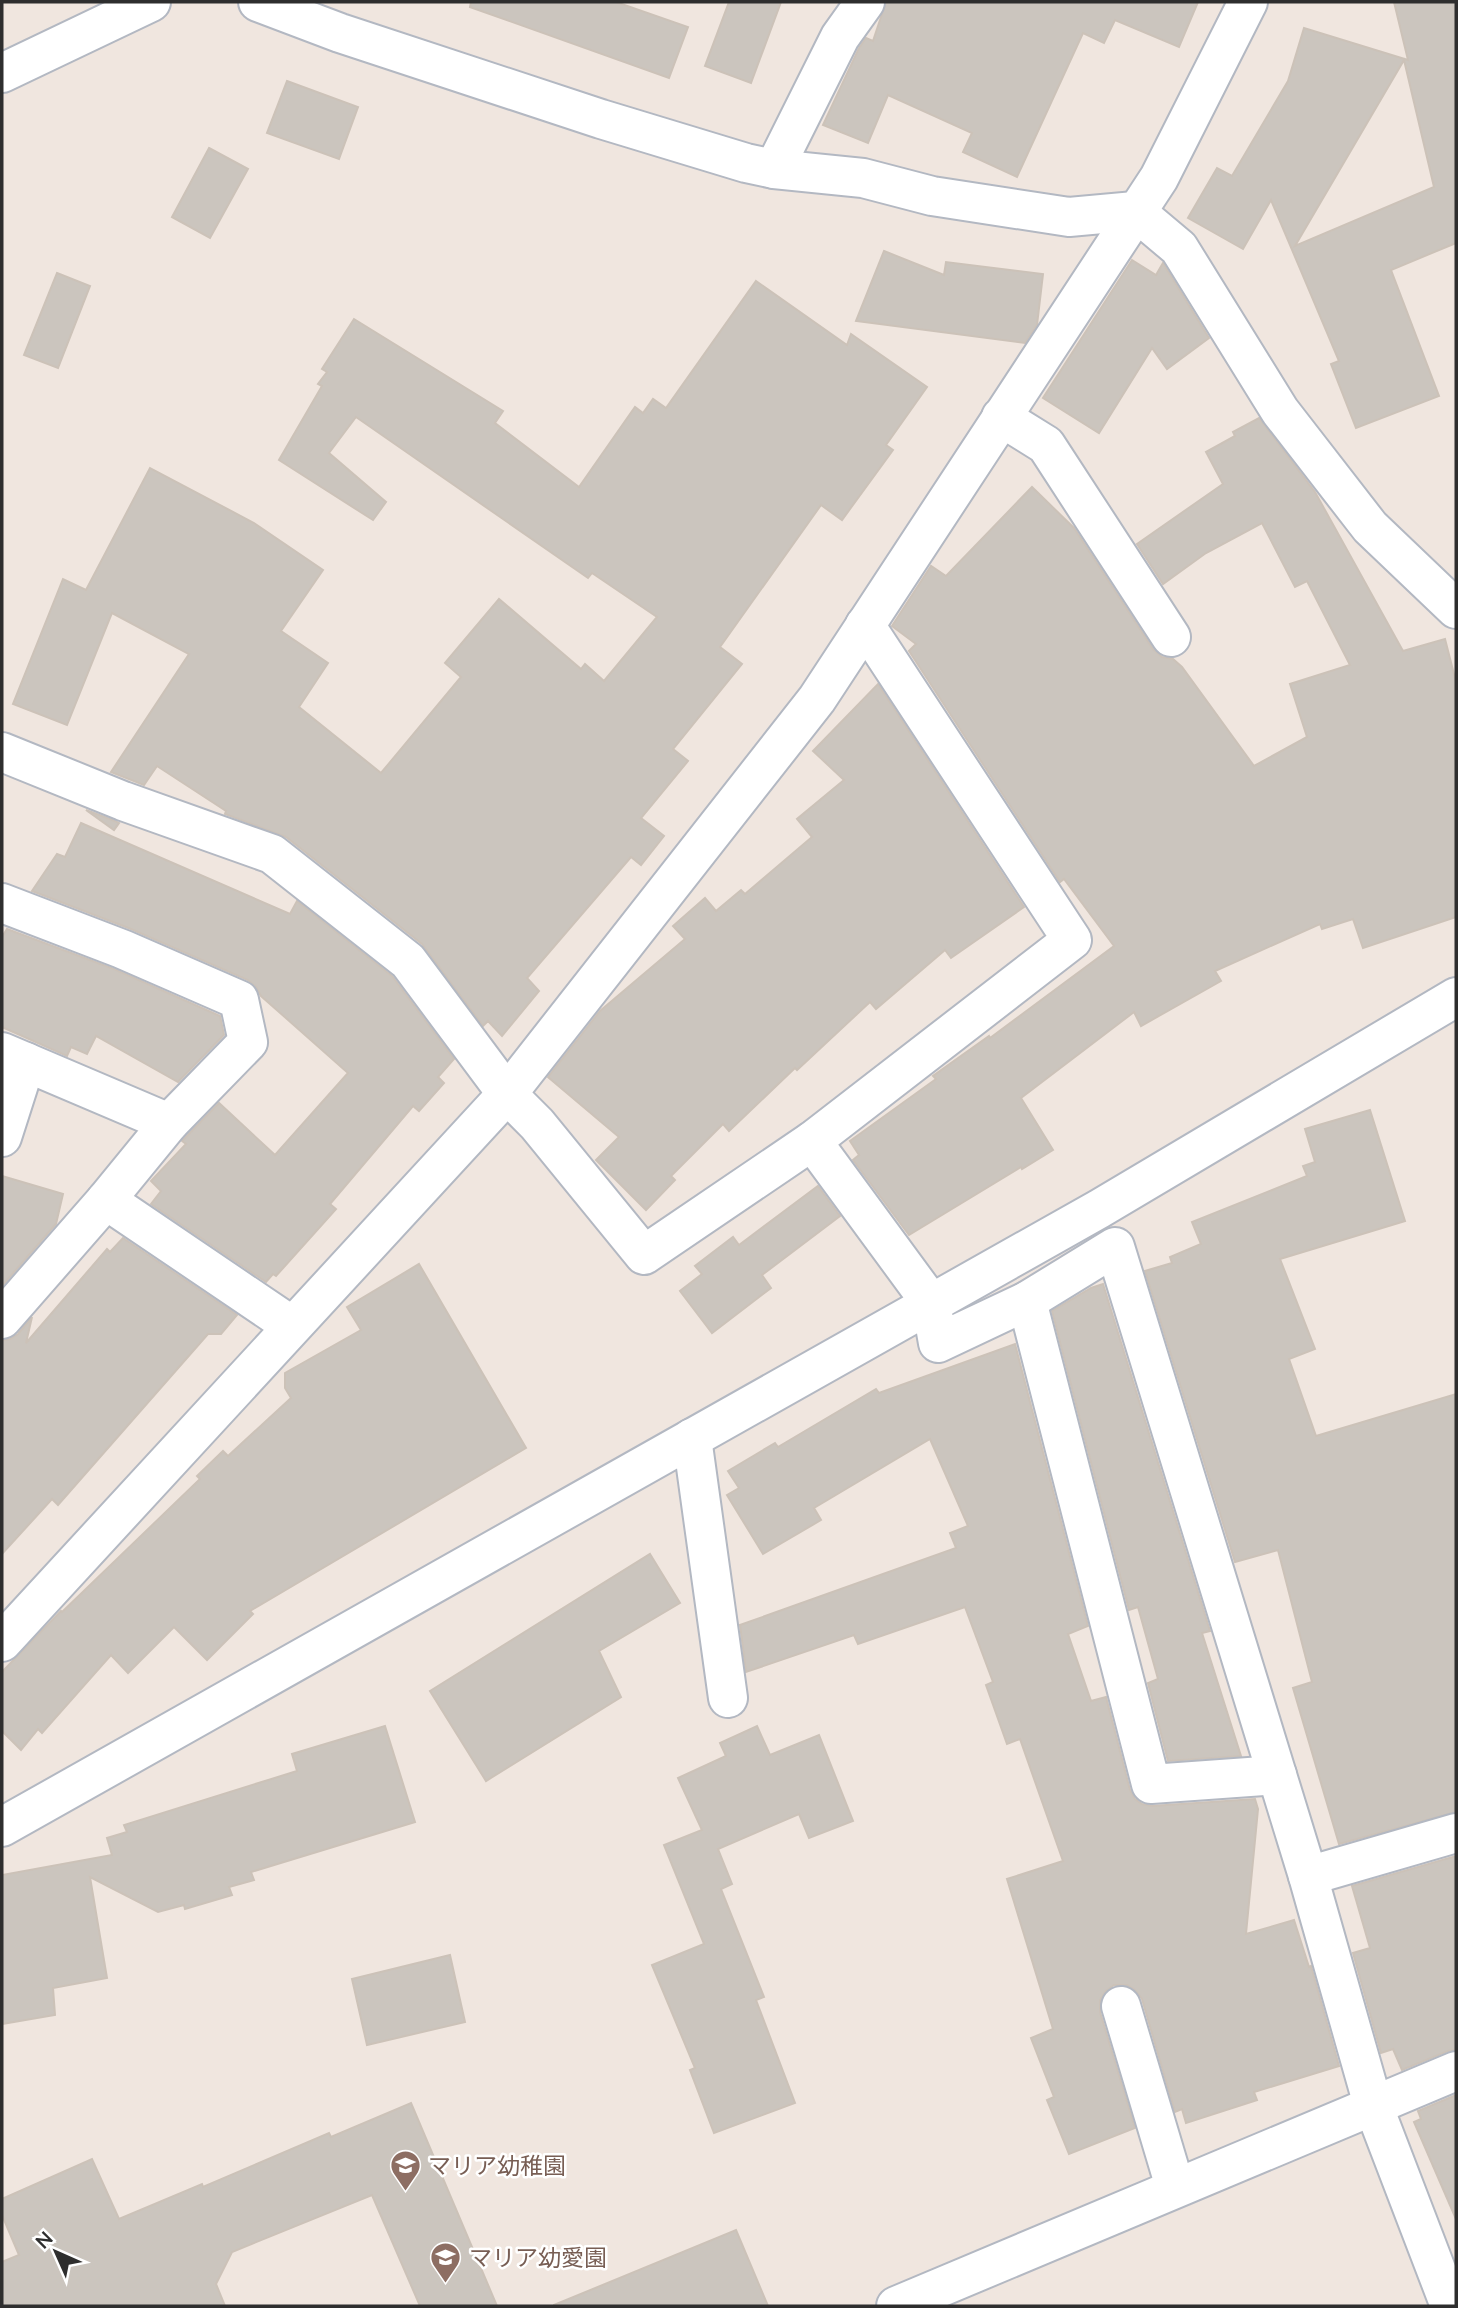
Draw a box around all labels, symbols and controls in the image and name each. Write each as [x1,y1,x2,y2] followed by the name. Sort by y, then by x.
[388,2149,422,2193] school or university icon: マリア幼稚園
[428,2151,566,2179] place label: マリア幼稚園
[21,2217,91,2287] north arrow
[30,2226,57,2253] text: N
[429,2241,463,2285] school or university icon: マリア幼愛園
[469,2243,607,2271] place label: マリア幼愛園

